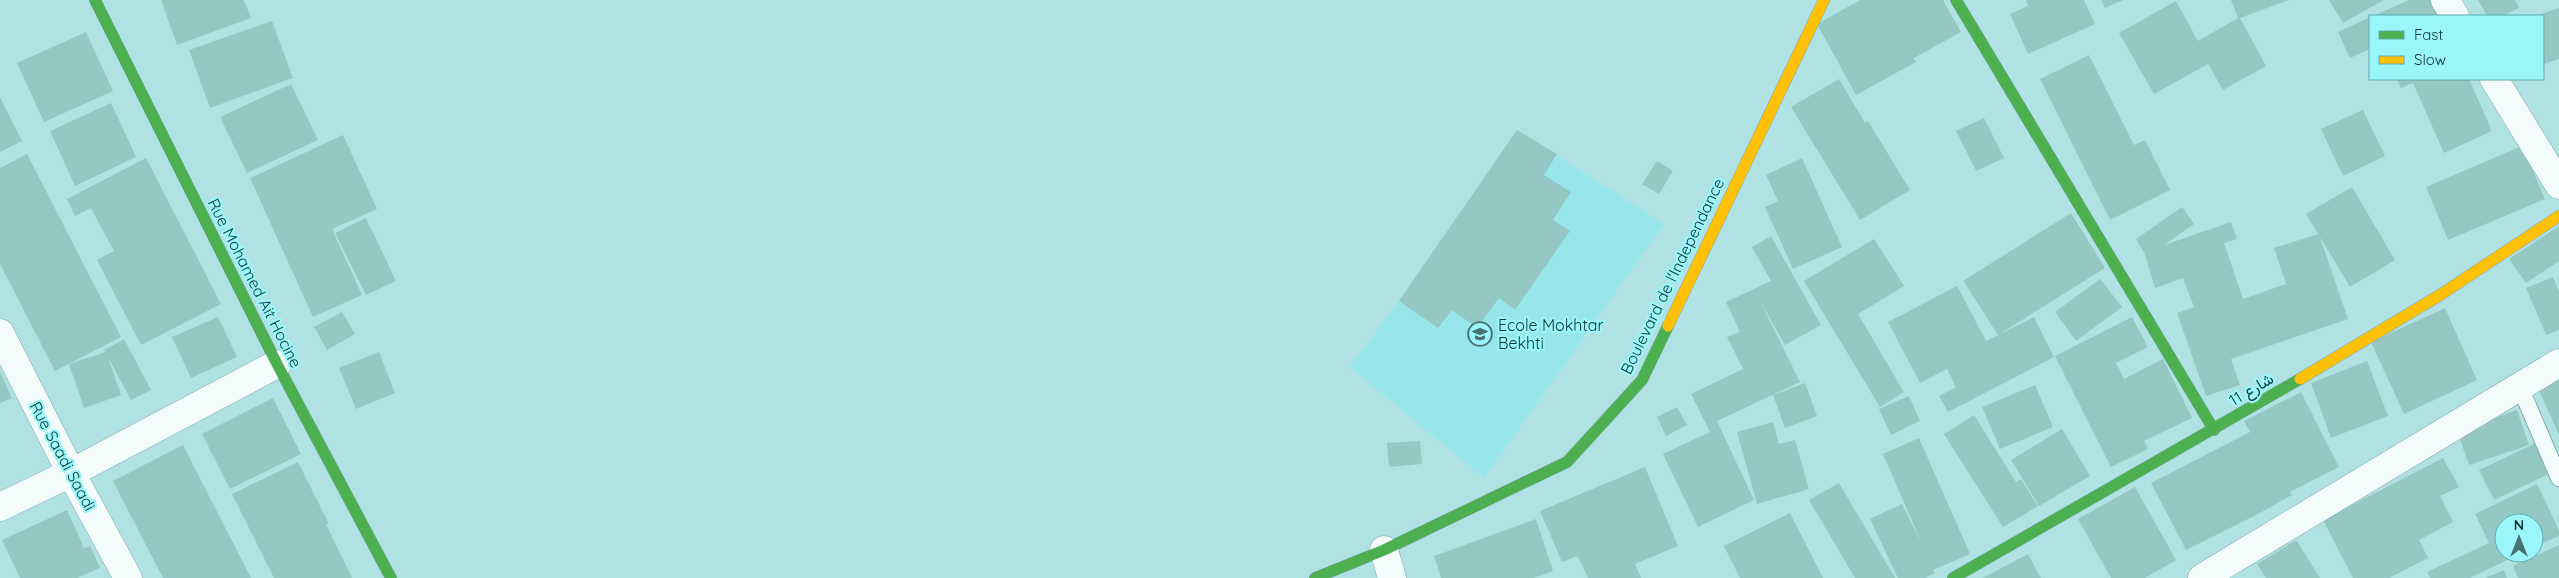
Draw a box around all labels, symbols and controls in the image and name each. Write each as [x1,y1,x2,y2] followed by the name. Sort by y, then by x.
[2369,15,2544,80] legend
[2414,25,2443,44] text: Fast
[2414,50,2446,69] text: Slow
[1616,175,1728,377] street label: Boulevard de l'Independance
[204,195,306,371] street label: Rue Mohamed Ait Hocine
[1498,315,1604,353] place label: Ecole Mokhtar Bekhti
[1467,321,1493,347] school or university icon: Ecole Mokhtar Bekhti
[2225,368,2278,412] street label: شارع 11
[26,398,100,514] street label: Rue Saadi Saadi
[2494,513,2544,563] north arrow
[2514,516,2524,534] text: N

